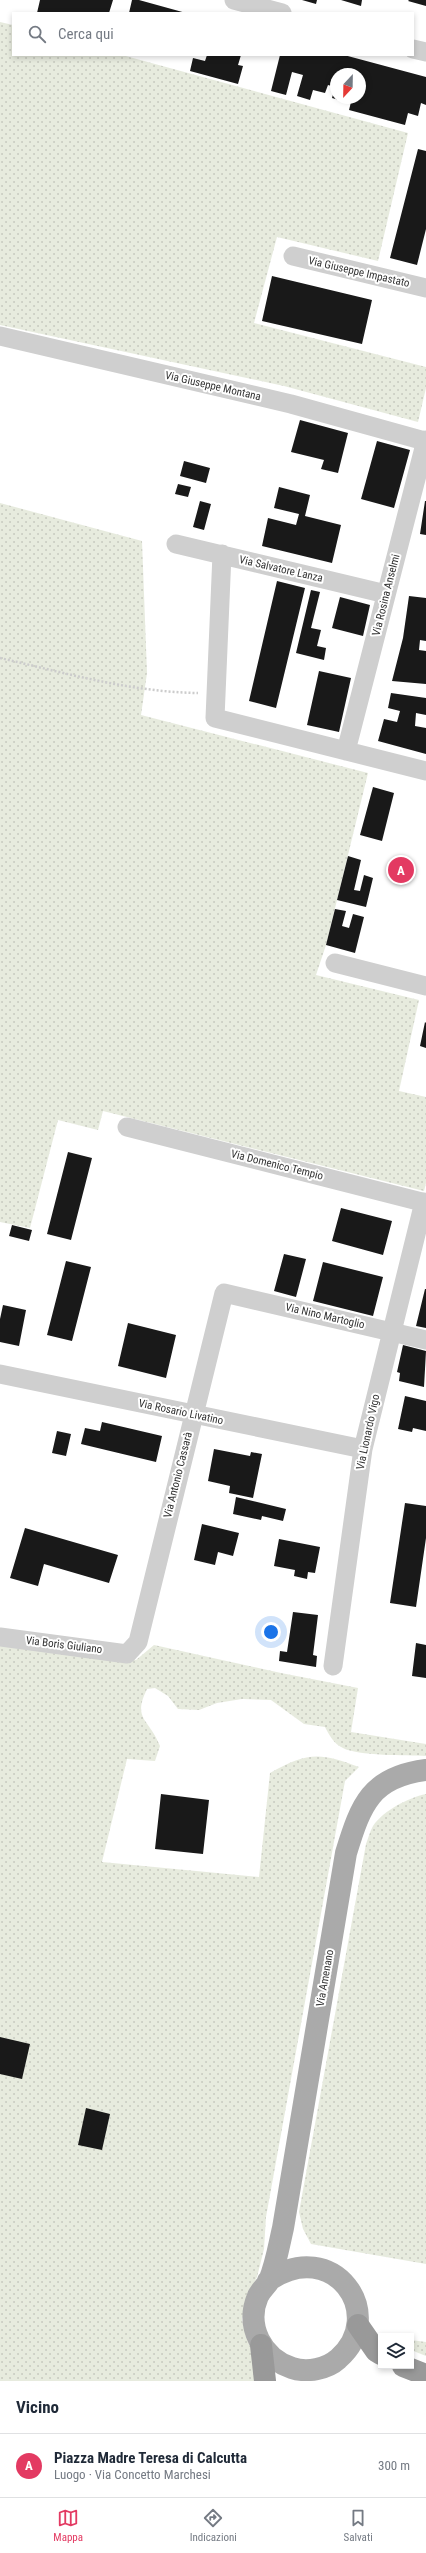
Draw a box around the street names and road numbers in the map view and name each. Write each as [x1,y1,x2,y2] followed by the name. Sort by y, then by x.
[307,254,411,290] street label: Via Giuseppe Impastato
[164,369,262,403] street label: Via Giuseppe Montana
[238,553,324,585] street label: Via Salvatore Lanza
[370,553,402,637] street label: Via Rosina Anselmi
[230,1147,325,1183] street label: Via Domenico Tempio
[284,1301,366,1332] street label: Via Nino Martoglio
[354,1393,382,1471] street label: Via Lionardo Vigo
[137,1397,225,1427] street label: Via Rosario Livatino
[161,1431,195,1519] street label: Via Antonio Cassarà
[25,1634,103,1656] street label: Via Boris Giuliano
[314,1948,336,2008] street label: Via Amenano

